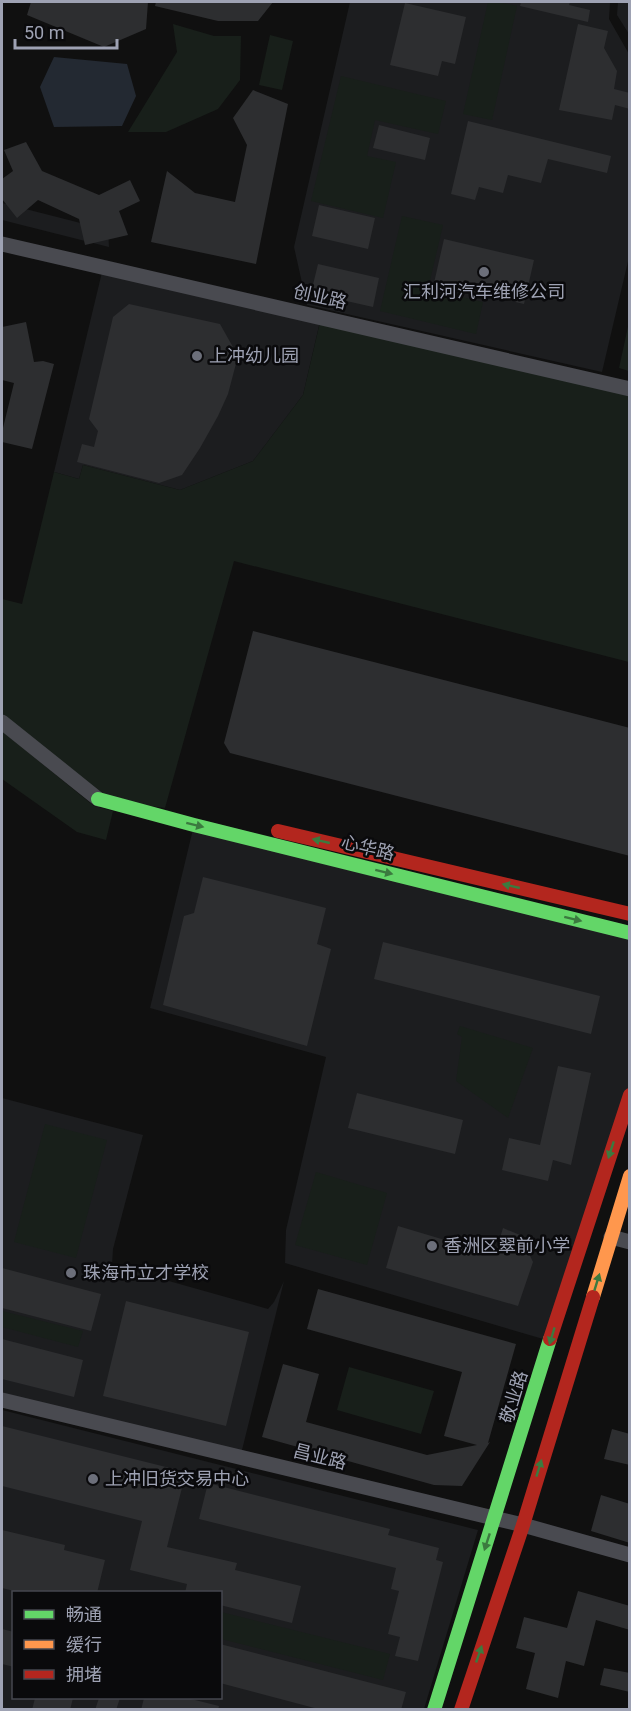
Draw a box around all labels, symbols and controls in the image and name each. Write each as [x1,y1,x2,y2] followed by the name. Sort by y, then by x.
[15,12,117,50] scale bar
[24,22,64,43] text: 50 m
[477,265,491,279] marker: 汇利河汽车维修公司
[291,280,349,313] street label: 创业路
[403,281,565,302] place label: 汇利河汽车维修公司
[209,345,299,366] place label: 上冲幼儿园
[190,349,204,363] marker: 上冲幼儿园
[186,821,204,831] one-way arrow
[339,831,397,864] street label: 心华路
[312,836,331,846] one-way arrow
[375,868,393,878] one-way arrow
[502,881,520,891] one-way arrow
[564,914,583,924] one-way arrow
[606,1141,615,1159] one-way arrow
[444,1235,570,1256] place label: 香洲区翠前小学
[425,1239,439,1253] marker: 香洲区翠前小学
[83,1262,209,1283] place label: 珠海市立才学校
[64,1266,78,1280] marker: 珠海市立才学校
[593,1273,602,1291] one-way arrow
[547,1327,556,1345] one-way arrow
[496,1368,531,1426] street label: 敬业路
[291,1440,349,1473] street label: 昌业路
[535,1459,544,1477] one-way arrow
[105,1468,249,1489] place label: 上冲旧货交易中心
[86,1472,100,1486] marker: 上冲旧货交易中心
[482,1533,491,1551] one-way arrow
[12,1591,222,1699] legend
[66,1604,102,1625] text: 畅通
[66,1634,102,1655] text: 缓行
[475,1645,485,1663] one-way arrow
[66,1664,102,1685] text: 拥堵

